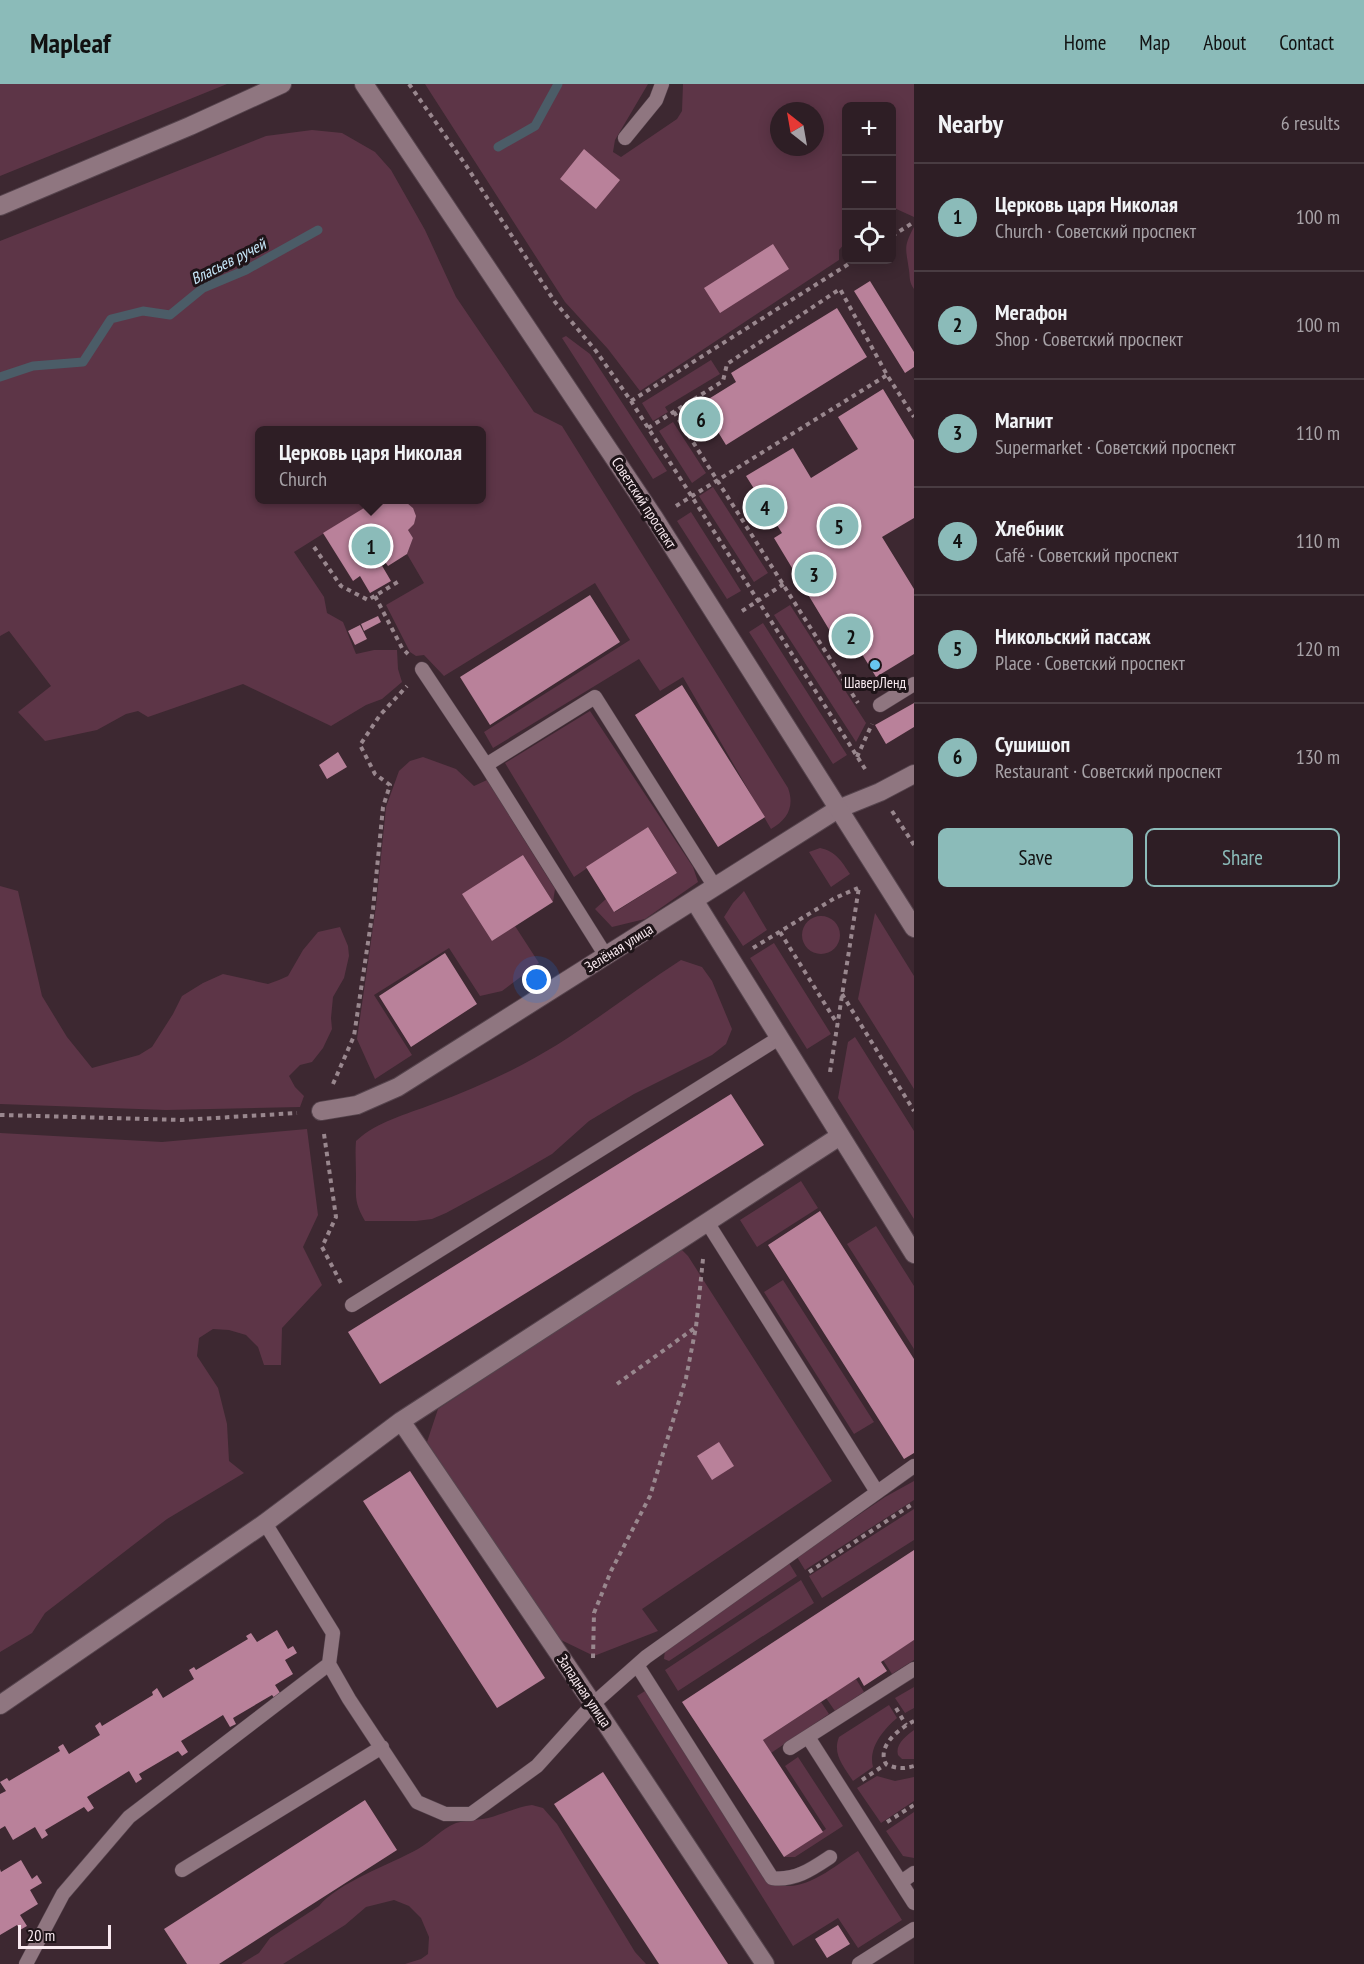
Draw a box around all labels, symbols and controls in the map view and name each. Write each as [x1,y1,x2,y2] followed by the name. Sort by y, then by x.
[30,24,111,61] text: Mapleaf
[1064,29,1106,56] text: Home
[1139,29,1170,56] text: Map
[1203,29,1246,56] text: About
[1279,29,1334,56] text: Contact
[770,102,824,156] north arrow
[842,102,896,264] map controls
[842,102,896,156] button: +
[938,107,1003,140] text: Nearby
[1281,110,1340,136] text: 6 results
[842,156,896,210] button: −
[995,190,1178,218] text: Церковь царя Николая
[953,204,962,230] text: 1
[1296,204,1340,230] text: 100 m
[842,210,896,264] button: locate
[995,218,1196,244] text: Church · Советский проспект
[187,233,271,288] water label: Власьев ручей
[995,298,1067,326] text: Мегафон
[953,312,962,338] text: 2
[1296,312,1340,338] text: 100 m
[995,326,1183,352] text: Shop · Советский проспект
[682,396,720,442] pin: 6
[995,406,1053,434] text: Магнит
[953,420,962,446] text: 3
[1296,420,1340,446] text: 110 m
[255,426,486,504] popup
[995,434,1236,460] text: Supermarket · Советский проспект
[279,438,462,466] text: Церковь царя Николая
[608,453,681,552] street label: Советский проспект
[279,466,327,492] text: Church
[746,484,784,530] pin: 4
[820,504,858,548] pin: 5
[995,514,1064,542] text: Хлебник
[352,524,391,568] pin: 1
[953,528,962,554] text: 4
[1296,528,1340,554] text: 110 m
[995,542,1178,568] text: Café · Советский проспект
[794,552,834,596] pin: 3
[832,614,870,658] pin: 2
[995,622,1151,650] text: Никольский пассаж
[953,636,962,662] text: 5
[1296,636,1340,662] text: 120 m
[995,650,1185,676] text: Place · Советский проспект
[868,658,882,672] marker: ШаверЛенд
[844,673,906,692] place label: ШаверЛенд
[995,730,1070,758] text: Сушишоп
[953,744,962,770] text: 6
[1296,744,1340,770] text: 130 m
[995,758,1222,784] text: Restaurant · Советский проспект
[938,828,1133,887] button: Save
[1145,828,1340,887] button: Share
[581,919,656,976] street label: Зелёная улица
[522,965,551,994] your location
[553,1651,616,1731] street label: Западная улица
[18,1922,111,1950] scale bar
[27,1925,55,1945] text: 20 m

